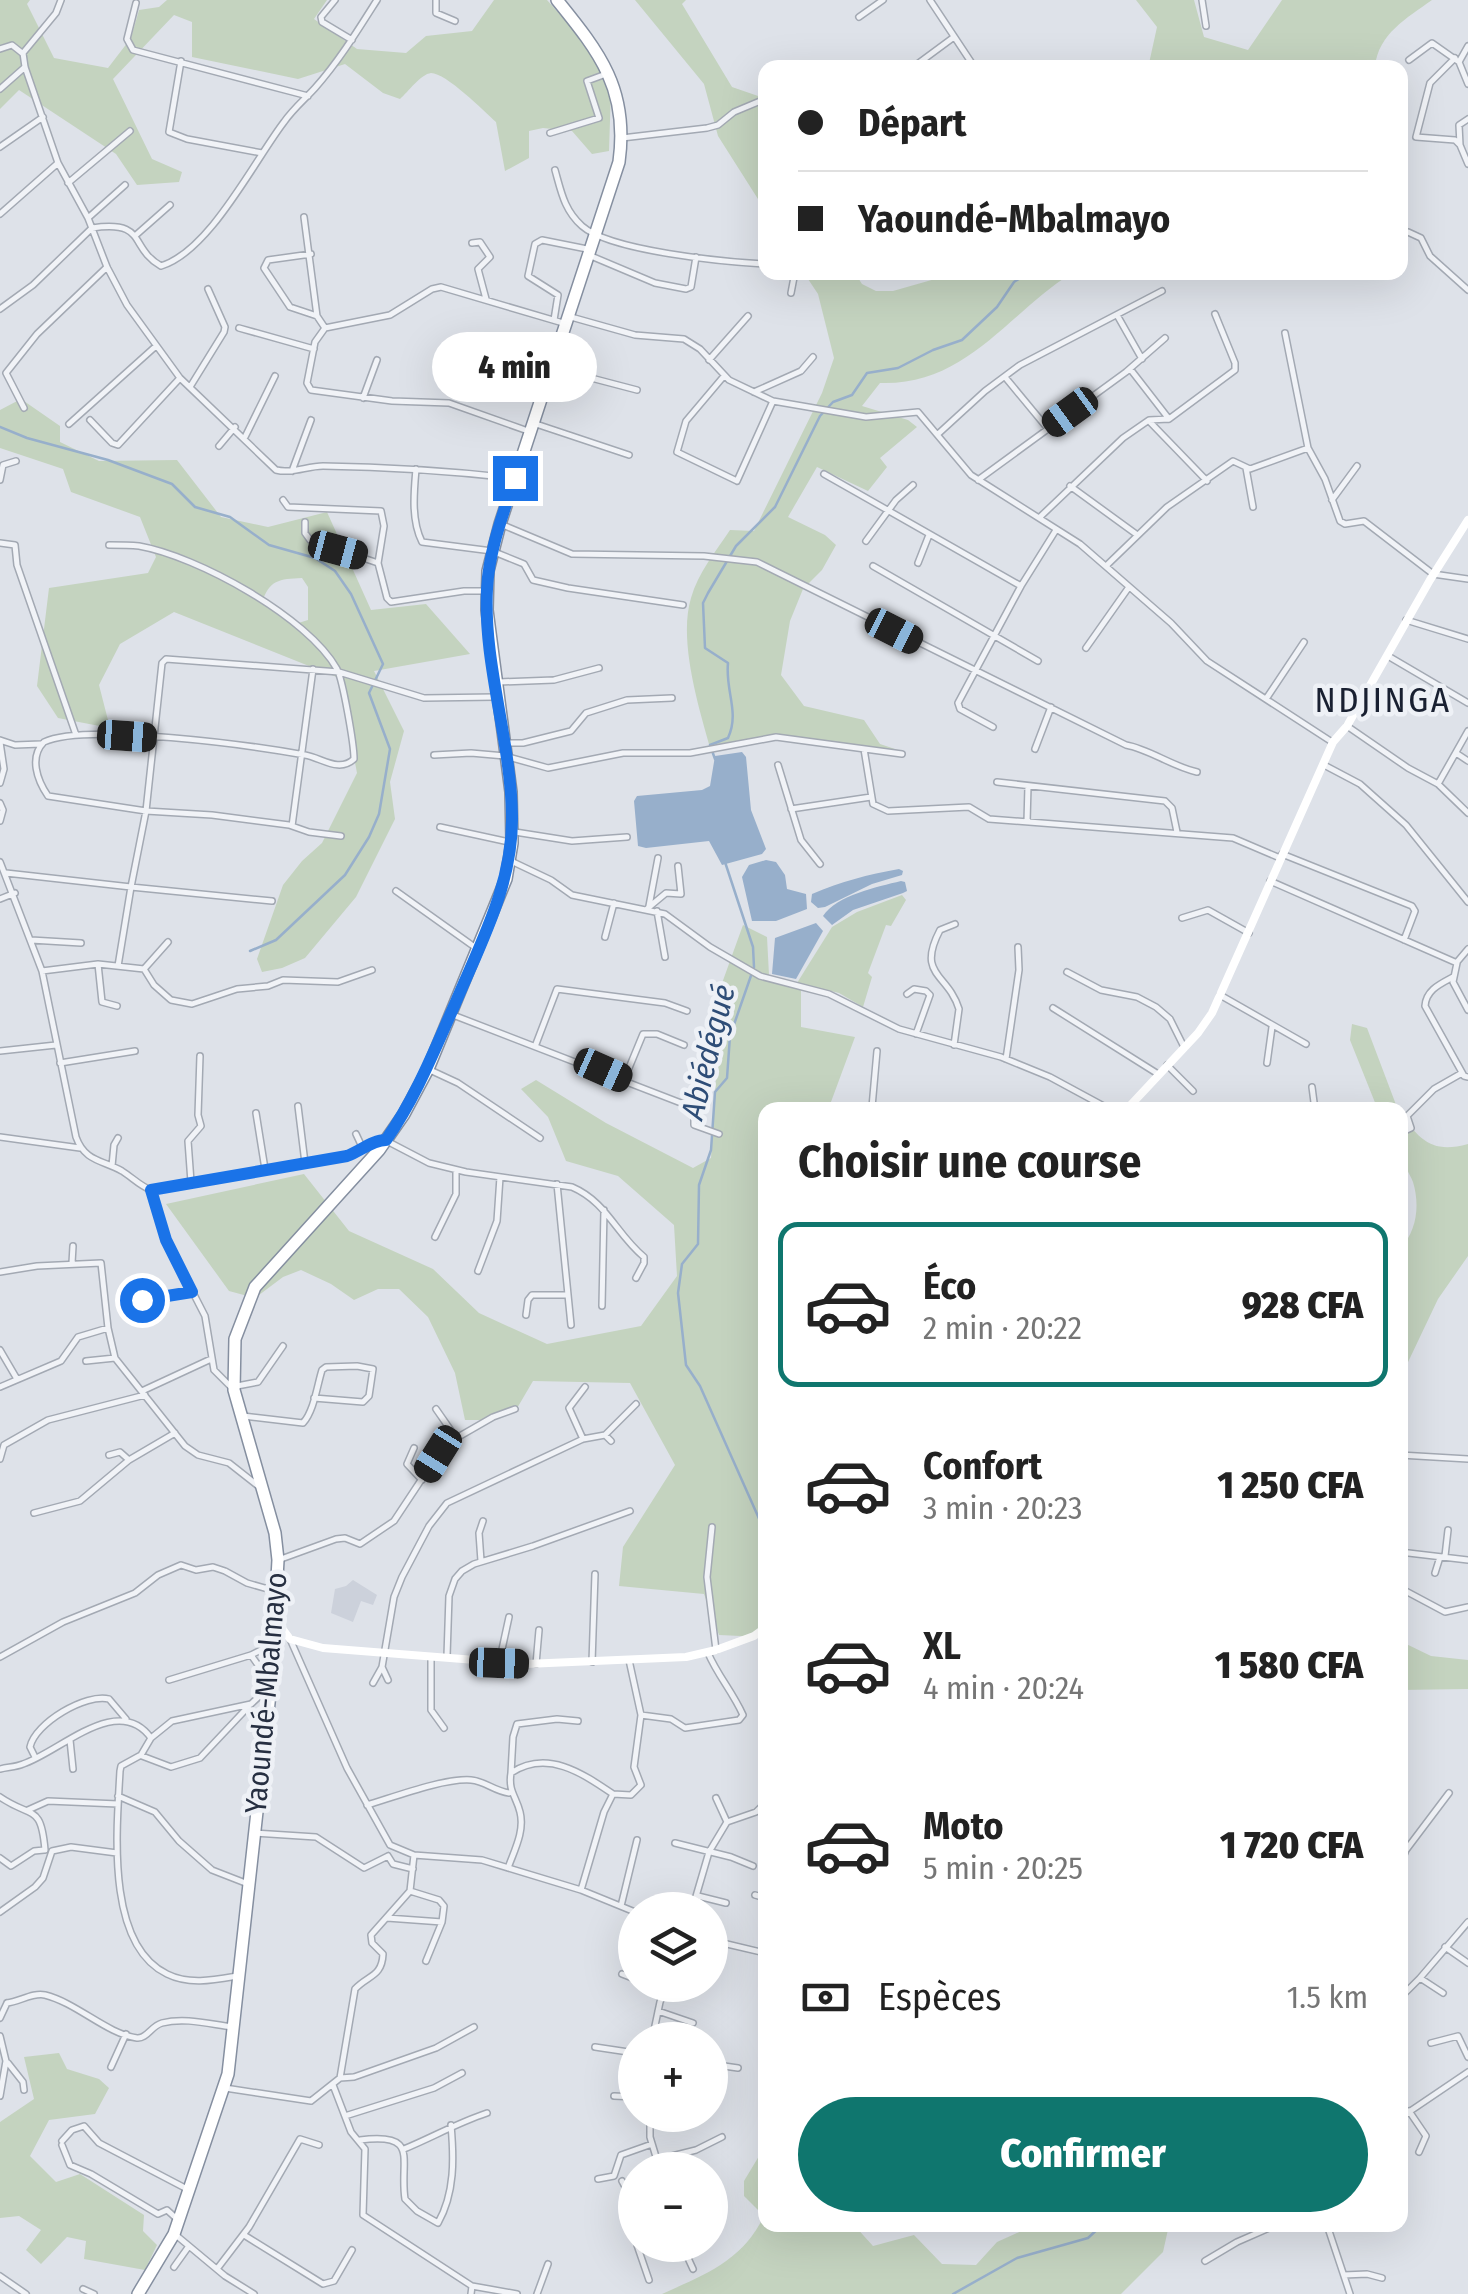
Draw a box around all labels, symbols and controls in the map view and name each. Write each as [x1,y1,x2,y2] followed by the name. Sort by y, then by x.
[858,100,966,146] text: Départ
[858,196,1170,242] text: Yaoundé-Mbalmayo
[432,333,598,403] callout: 4 min
[478,348,551,386] text: 4 min
[1037,382,1103,442] car
[493,456,538,501] route end
[305,528,371,572] car
[860,604,928,658] car
[1314,679,1452,721] district label: NDJINGA
[96,719,158,753] car
[673,981,743,1124] water label: Abiédégué
[569,1044,637,1096] car
[798,1135,1141,1189] text: Choisir une course
[803,1260,893,1350] icon: car
[923,1263,976,1309] text: Éco
[120,1278,165,1323] route start
[1242,1282,1363,1328] text: 928 CFA
[923,1309,1082,1347] text: 2 min · 20:22
[409,1421,467,1487] car
[803,1440,893,1530] icon: car
[923,1443,1042,1489] text: Confort
[1218,1462,1363,1508] text: 1 250 CFA
[923,1489,1082,1527] text: 3 min · 20:23
[238,1571,294,1815] street label: Yaoundé-Mbalmayo
[803,1620,893,1710] icon: car
[923,1623,961,1669] text: XL
[1215,1642,1363,1688] text: 1 580 CFA
[468,1647,530,1679] car
[923,1669,1084,1707] text: 4 min · 20:24
[803,1800,893,1890] icon: car
[923,1803,1004,1849] text: Moto
[1220,1822,1363,1868] text: 1 720 CFA
[923,1849,1083,1887] text: 5 min · 20:25
[618,1892,728,2262] map controls
[618,1892,728,2002] button: layers
[798,1970,853,2025] icon: cash
[878,1974,1001,2020] text: Espèces
[1287,1978,1368,2016] text: 1.5 km
[618,2022,728,2132] button: +
[798,2097,1368,2212] button: Confirmer
[618,2152,728,2262] button: −

